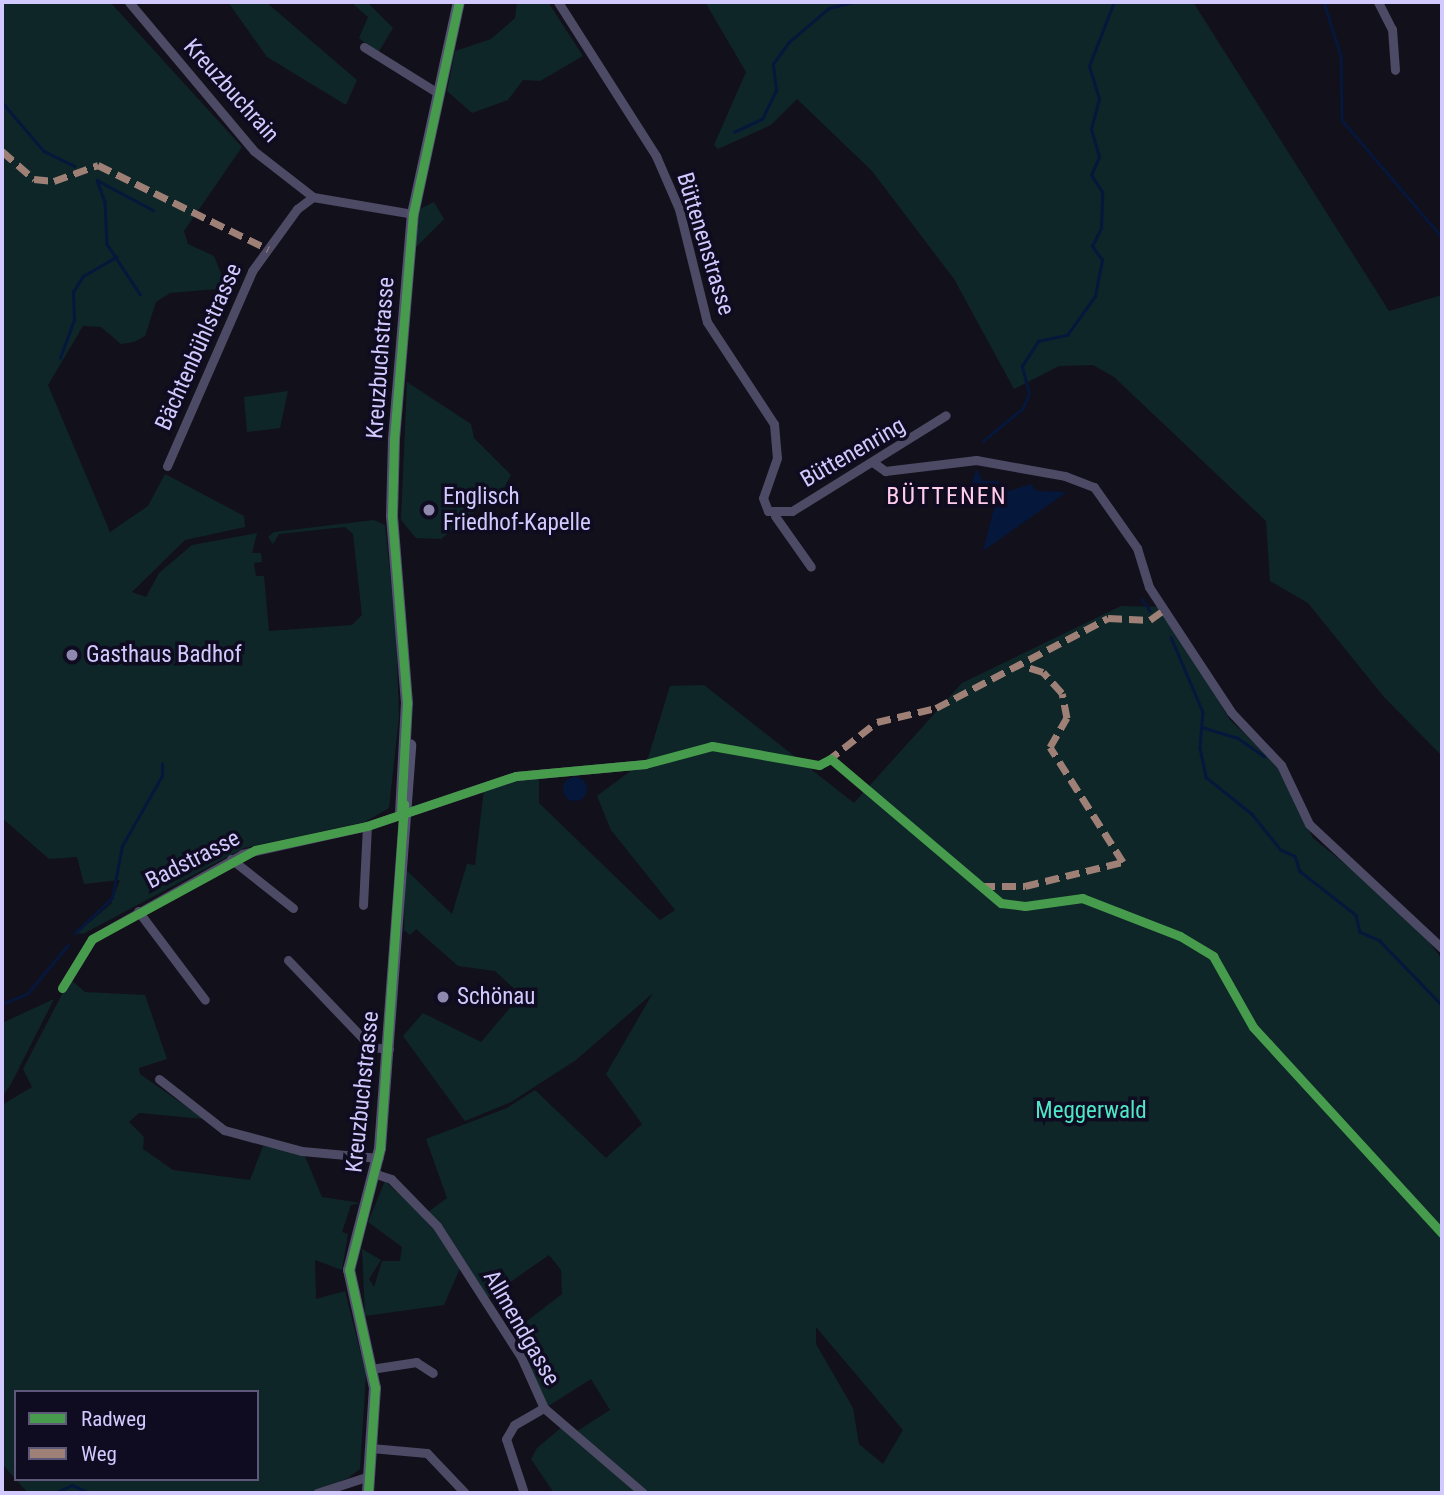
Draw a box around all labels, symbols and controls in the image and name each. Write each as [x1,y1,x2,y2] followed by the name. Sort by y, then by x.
[177,34,285,148] street label: Kreuzbuchrain
[670,169,740,319] street label: Büttenenstrasse
[150,259,248,435] street label: Bächtenbühlstrasse
[362,276,400,440] street label: Kreuzbuchstrasse
[796,412,910,494] street label: Büttenenring
[443,483,591,537] place label: Englisch Friedhof-Kapelle
[887,483,1007,511] district label: BÜTTENEN
[421,502,437,518] marker: Englisch Friedhof-Kapelle
[86,641,242,669] place label: Gasthaus Badhof
[64,647,80,663] marker: Gasthaus Badhof
[141,825,245,895] street label: Badstrasse
[457,983,535,1011] place label: Schönau
[435,989,451,1005] marker: Schönau
[341,1010,385,1174] street label: Kreuzbuchstrasse
[1035,1097,1147,1125] park label: Meggerwald
[477,1265,565,1391] street label: Allmendgasse
[14,1390,259,1481] legend
[81,1407,146,1431] text: Radweg
[81,1442,117,1466] text: Weg

